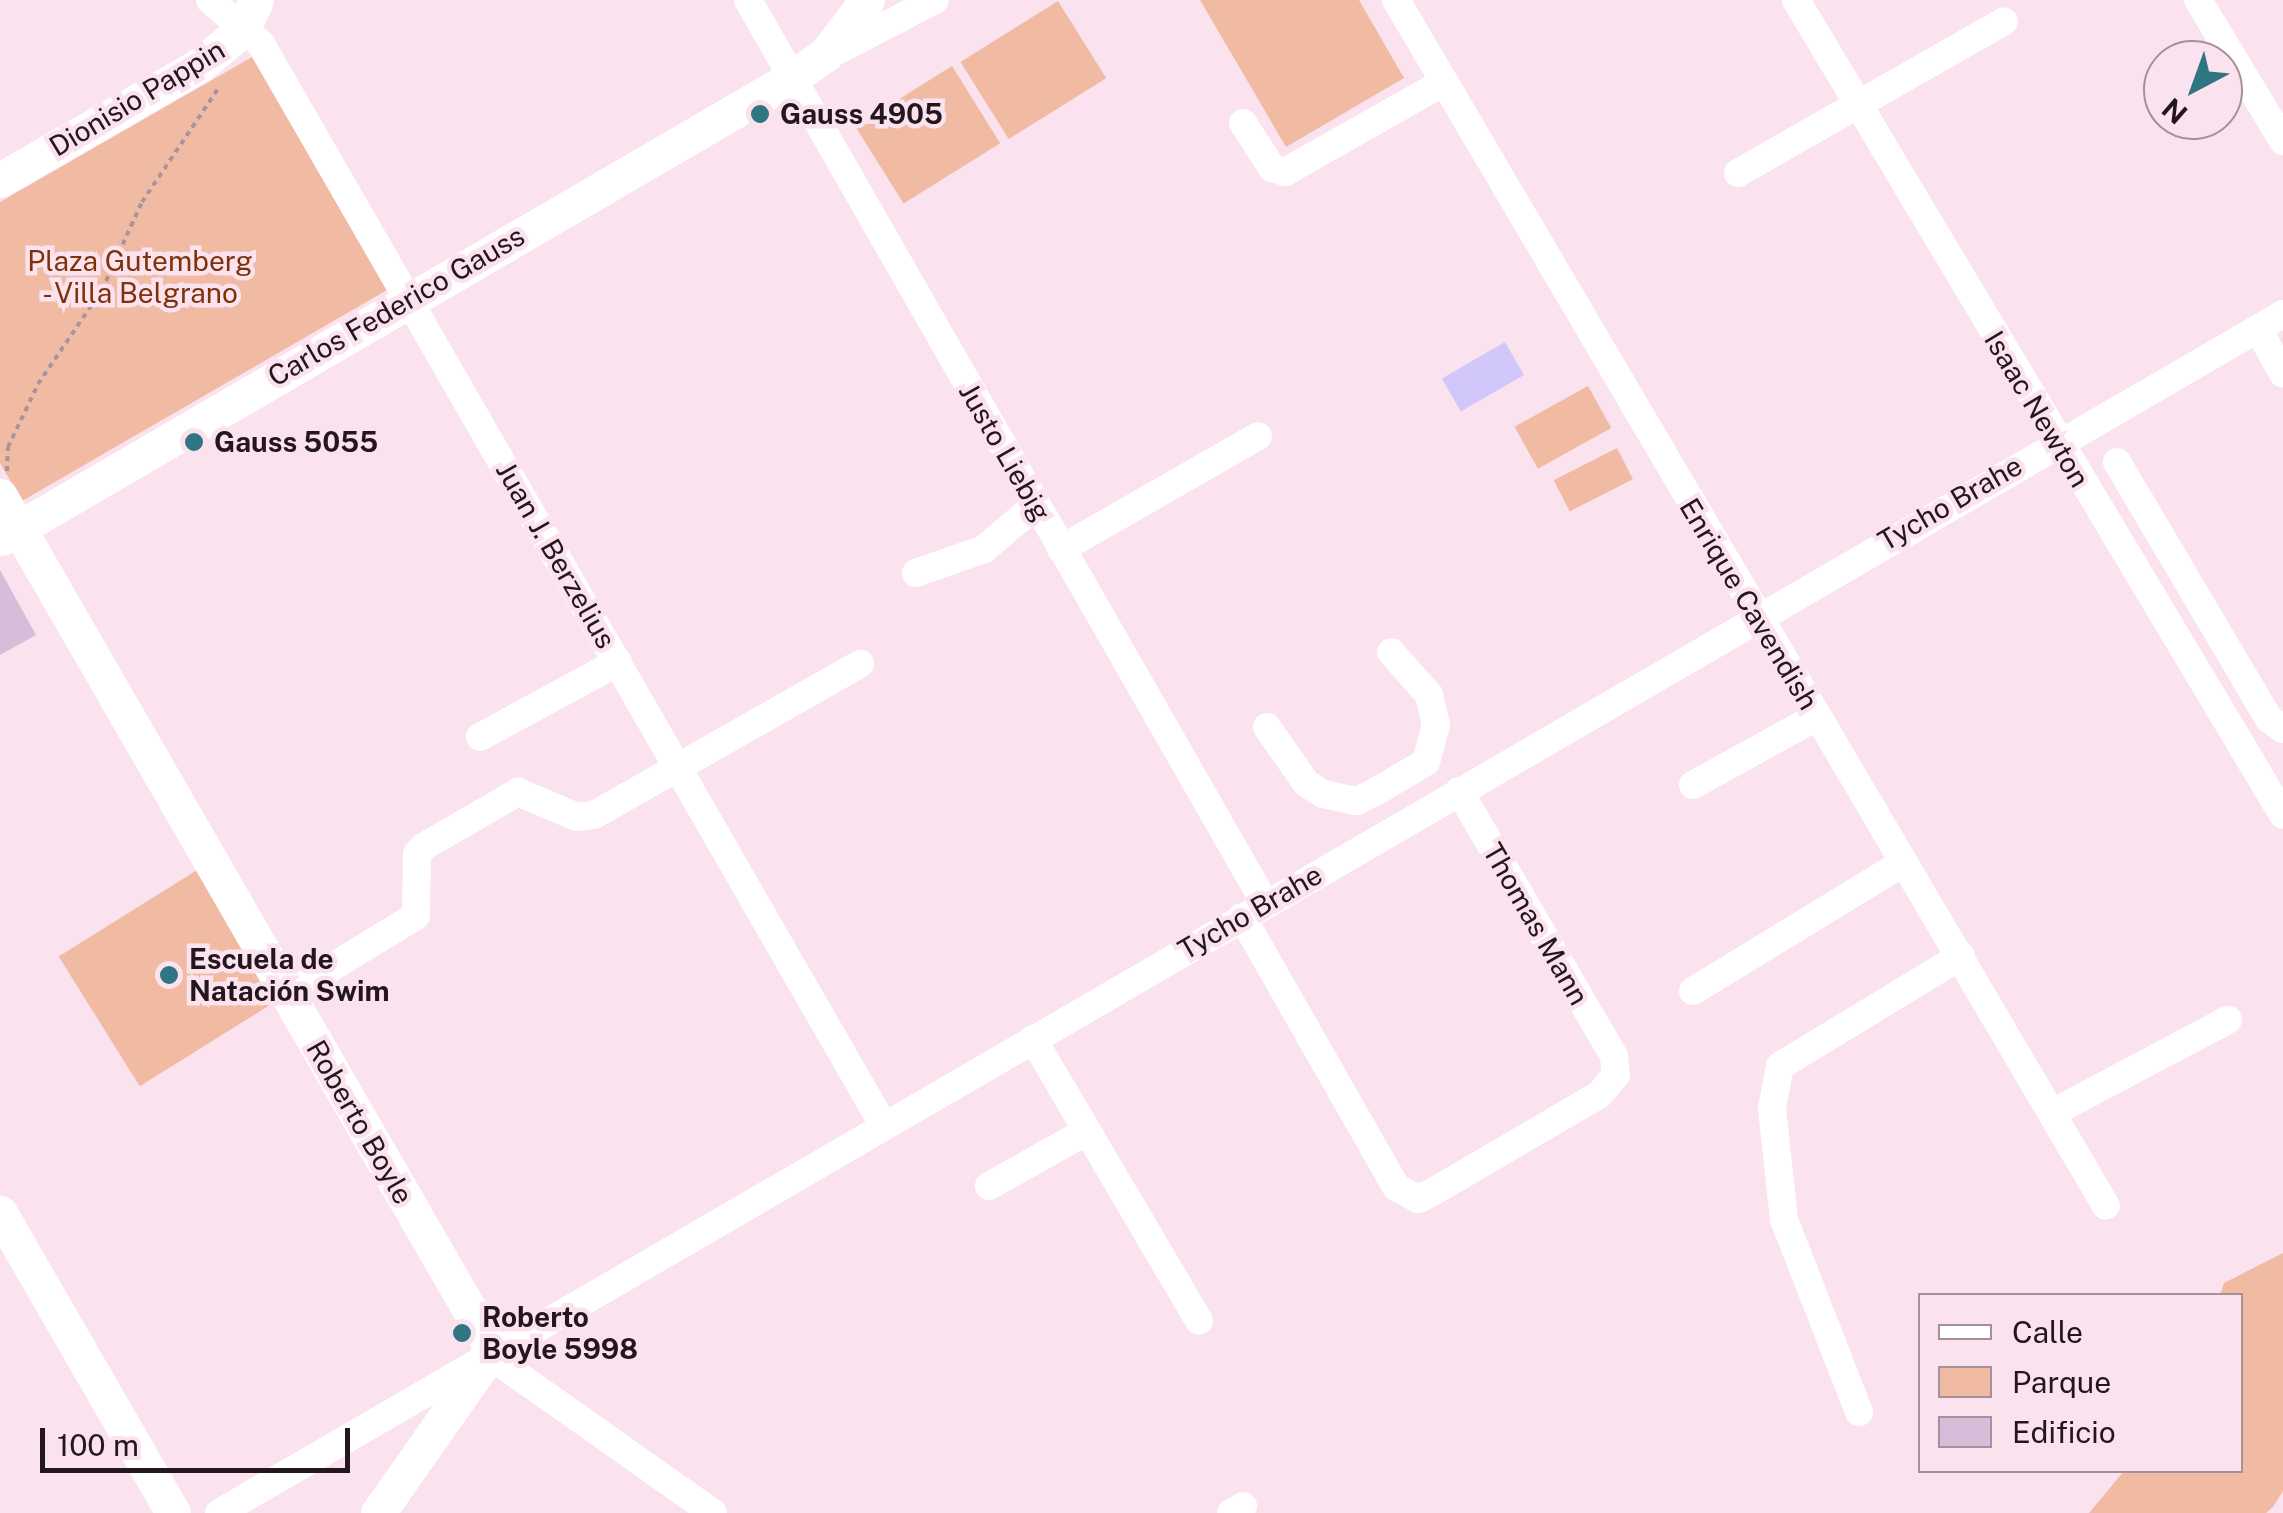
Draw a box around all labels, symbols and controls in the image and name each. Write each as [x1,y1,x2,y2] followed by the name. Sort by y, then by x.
[43,32,231,164] street label: Dionisio Pappin
[2143,40,2243,140] north arrow
[2155,92,2193,131] text: N
[780,97,943,131] place label: Gauss 4905
[749,103,771,125] marker: Gauss 4905
[262,219,530,393] street label: Carlos Federico Gauss
[27,244,253,310] park label: Plaza Gutemberg - Villa Belgrano
[1977,325,2097,493] street label: Isaac Newton
[952,377,1058,527] street label: Justo Liebig
[214,425,378,459] place label: Gauss 5055
[183,431,205,453] marker: Gauss 5055
[1872,448,2028,558] street label: Tycho Brahe
[489,456,623,654] street label: Juan J. Berzelius
[1673,492,1825,716] street label: Enrique Cavendish
[1476,837,1596,1011] street label: Thomas Mann
[1172,857,1328,967] street label: Tycho Brahe
[189,942,390,1008] place label: Escuela de Natación Swim
[158,964,180,986] marker: Escuela de Natación Swim
[300,1034,420,1210] street label: Roberto Boyle
[1918,1293,2243,1473] legend
[482,1300,638,1366] place label: Roberto Boyle 5998
[2012,1314,2083,1350] text: Calle
[451,1322,473,1344] marker: Roberto Boyle 5998
[2012,1364,2111,1400] text: Parque
[45,1408,355,1470] scale bar
[2012,1414,2116,1450] text: Edificio
[57,1427,139,1463] text: 100 m

